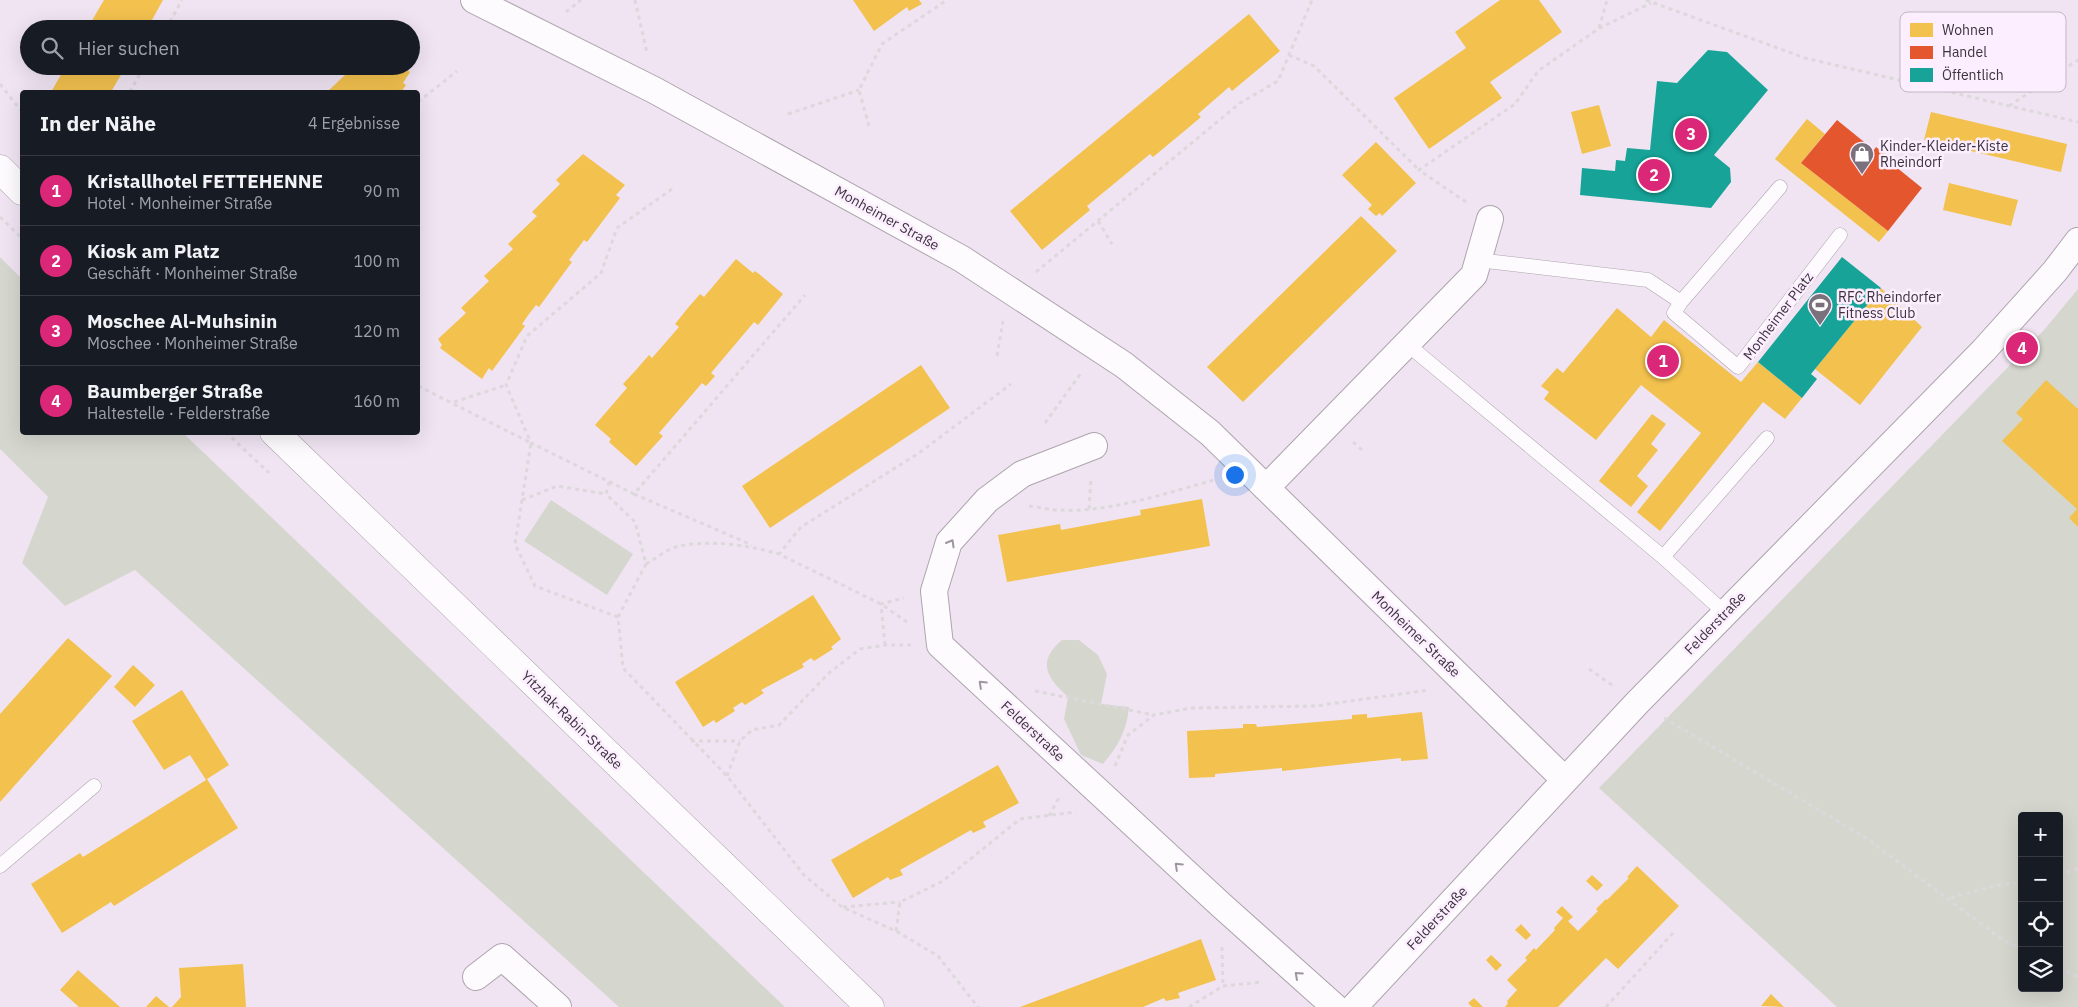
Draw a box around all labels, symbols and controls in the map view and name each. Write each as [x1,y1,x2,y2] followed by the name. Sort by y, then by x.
[1900,12,2066,92] legend
[20,20,420,75] search box
[1942,21,1994,39] text: Wohnen
[38,34,66,62] icon: search
[78,36,180,60] text: Hier suchen
[1942,43,1987,61] text: Handel
[1942,66,2004,84] text: Öffentlich
[40,109,156,137] text: In der Nähe
[308,113,400,133] text: 4 Ergebnisse
[1675,115,1707,153] pin: 3
[1880,137,2009,171] place label: Kinder-Kleider-Kiste Rheindorf
[1849,141,1875,175] shop icon: Kinder-Kleider-Kiste Rheindorf
[1638,156,1670,194] pin: 2
[87,169,323,193] text: Kristallhotel FETTEHENNE
[51,181,61,201] text: 1
[363,181,400,201] text: 90 m
[832,182,943,254] street label: Monheimer Straße
[87,193,272,213] text: Hotel · Monheimer Straße
[87,239,220,263] text: Kiosk am Platz
[51,251,61,271] text: 2
[353,251,400,271] text: 100 m
[87,263,298,283] text: Geschäft · Monheimer Straße
[1739,268,1817,364] street label: Monheimer Platz
[1838,288,1941,322] place label: RFC Rheindorfer Fitness Club
[1807,292,1833,326] sports icon: RFC Rheindorfer Fitness Club
[87,309,277,333] text: Moschee Al-Muhsinin
[51,321,61,341] text: 3
[353,321,400,341] text: 120 m
[2006,329,2038,367] pin: 4
[87,333,298,353] text: Moschee · Monheimer Straße
[1647,342,1679,380] pin: 1
[87,379,263,403] text: Baumberger Straße
[51,391,61,411] text: 4
[353,391,400,411] text: 160 m
[87,403,270,423] text: Haltestelle · Felderstraße
[1222,462,1248,488] your location
[945,540,955,549] one-way arrow
[1368,587,1465,681] street label: Monheimer Straße
[1680,587,1750,658] street label: Felderstraße
[518,667,627,773] street label: Yitzhak-Rabin-Straße
[978,681,987,690] one-way arrow
[997,697,1069,765] street label: Felderstraße
[2018,812,2063,992] map controls
[2018,812,2063,857] button: +
[2018,857,2063,902] button: −
[1175,863,1184,872] one-way arrow
[1403,882,1471,954] street label: Felderstraße
[2018,902,2063,947] button: locate
[2018,947,2063,992] button: layers
[1295,972,1304,981] one-way arrow

